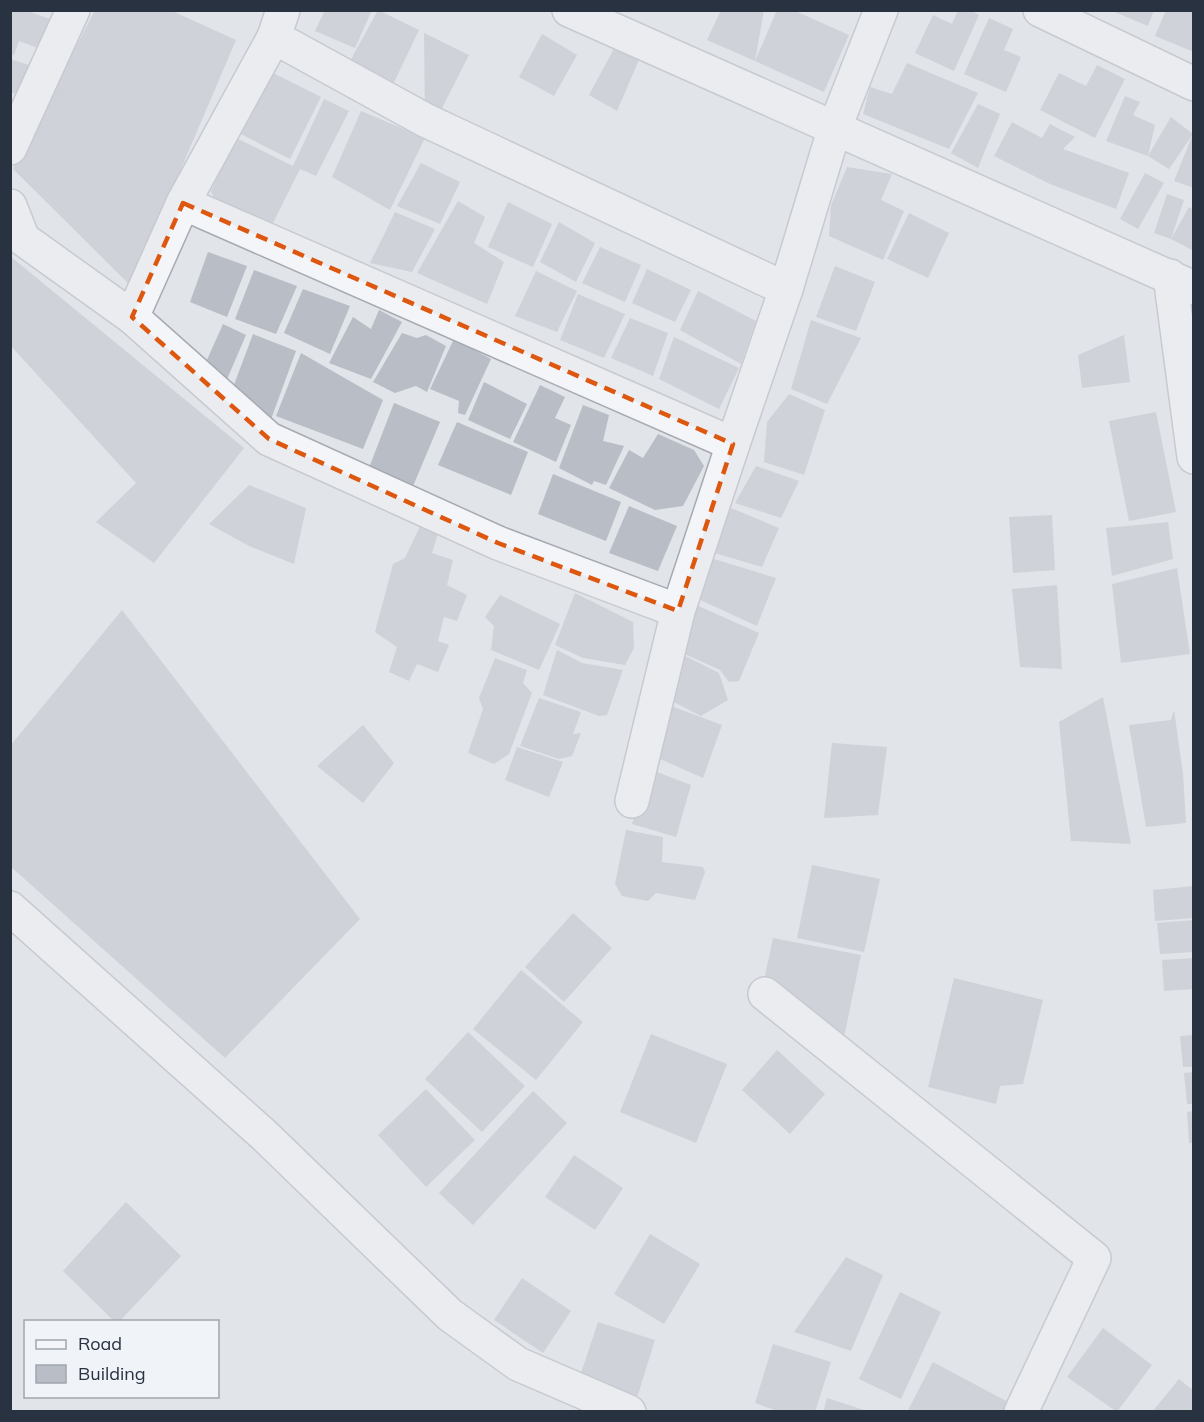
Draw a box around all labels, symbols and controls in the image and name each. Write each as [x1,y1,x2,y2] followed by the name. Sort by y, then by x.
[24,1320,219,1398] legend
[78,1332,122,1355] text: Road
[78,1362,146,1385] text: Building

